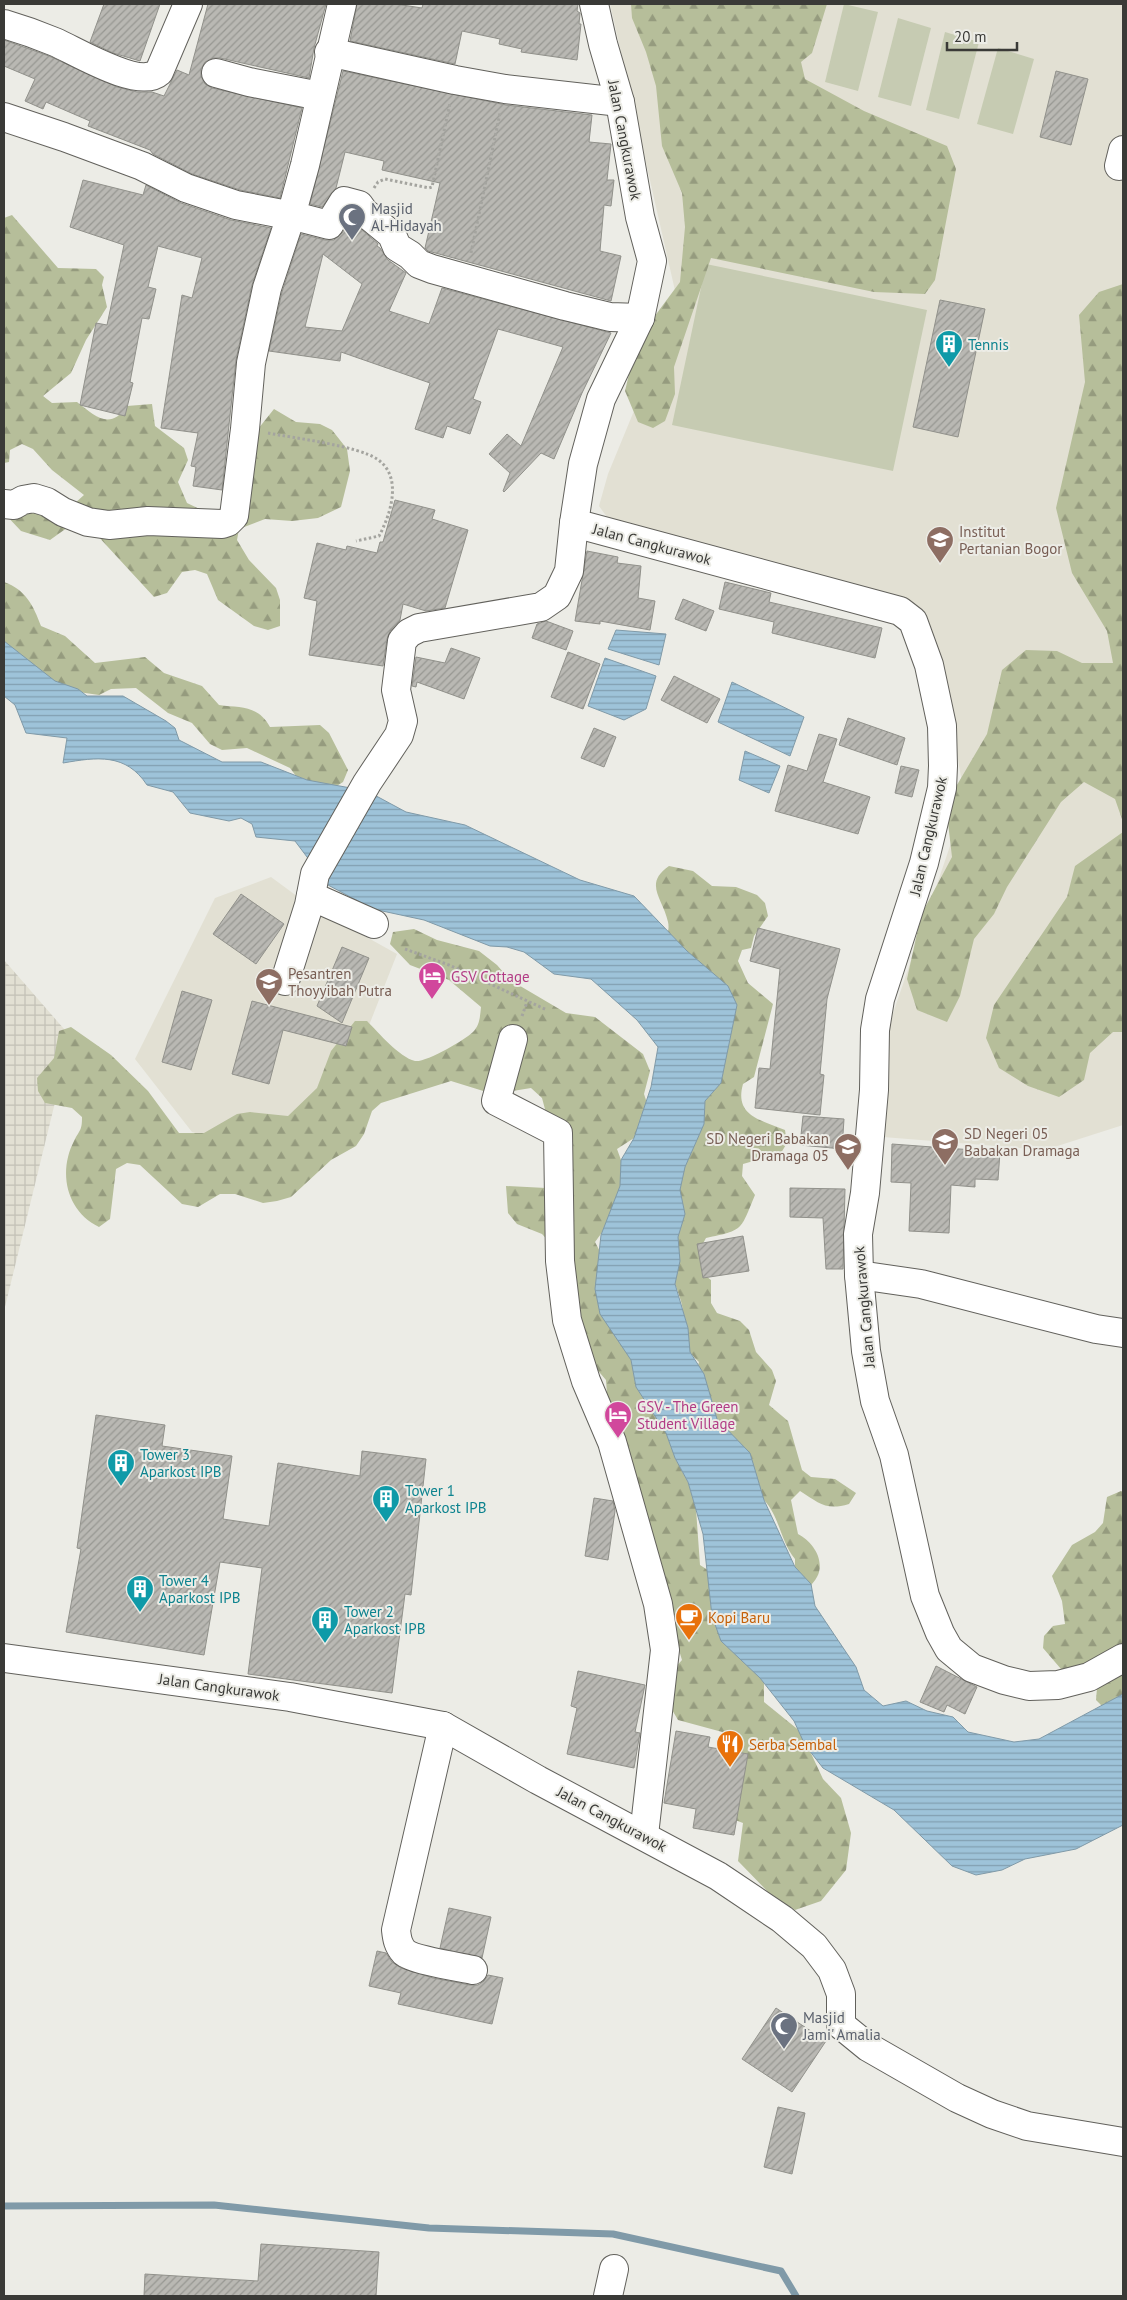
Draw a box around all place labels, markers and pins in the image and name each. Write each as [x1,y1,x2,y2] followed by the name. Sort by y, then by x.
[371,199,442,235] place label: Masjid Al-Hidayah
[337,202,367,241] mosque icon: Masjid Al-Hidayah
[934,329,964,368] building icon: Tennis
[968,335,1009,354] place label: Tennis
[959,522,1062,558] place label: Institut Pertanian Bogor
[925,525,955,564] school or university icon: Institut Pertanian Bogor
[417,961,447,1000] hotel icon: GSV Cottage
[288,964,392,1000] place label: Pesantren Thoyyibah Putra
[254,967,284,1006] school or university icon: Pesantren Thoyyibah Putra
[451,967,530,986] place label: GSV Cottage
[964,1124,1080,1160] place label: SD Negeri 05 Babakan Dramaga
[930,1127,960,1166] school or university icon: SD Negeri 05 Babakan Dramaga
[706,1129,829,1165] place label: SD Negeri Babakan Dramaga 05
[833,1132,863,1171] school or university icon: SD Negeri Babakan Dramaga 05
[637,1397,738,1433] place label: GSV - The Green Student Village
[603,1400,633,1439] hotel icon: GSV - The Green Student Village
[140,1445,221,1481] place label: Tower 3 Aparkost IPB
[106,1448,136,1487] building icon: Tower 3 Aparkost IPB
[405,1481,486,1517] place label: Tower 1 Aparkost IPB
[371,1484,401,1523] building icon: Tower 1 Aparkost IPB
[159,1571,240,1607] place label: Tower 4 Aparkost IPB
[125,1574,155,1613] building icon: Tower 4 Aparkost IPB
[344,1602,425,1638] place label: Tower 2 Aparkost IPB
[674,1602,704,1641] cafe icon: Kopi Baru
[310,1605,340,1644] building icon: Tower 2 Aparkost IPB
[708,1608,770,1627] place label: Kopi Baru
[715,1729,745,1768] restaurant icon: Serba Sembal
[749,1735,838,1754] place label: Serba Sembal
[802,2008,881,2044] place label: Masjid Jami' Amalia
[769,2011,799,2050] mosque icon: Masjid Jami' Amalia

